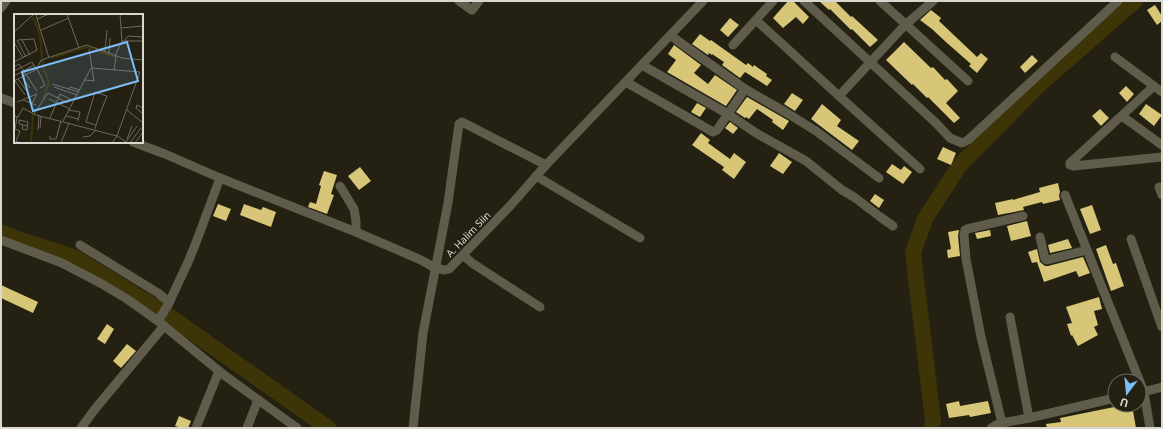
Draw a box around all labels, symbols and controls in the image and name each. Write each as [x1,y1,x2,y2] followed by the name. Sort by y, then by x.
[14,14,143,143] inset map
[443,208,493,260] street label: A. Halim Siin
[1107,373,1147,413] north arrow
[1118,395,1130,411] text: U

